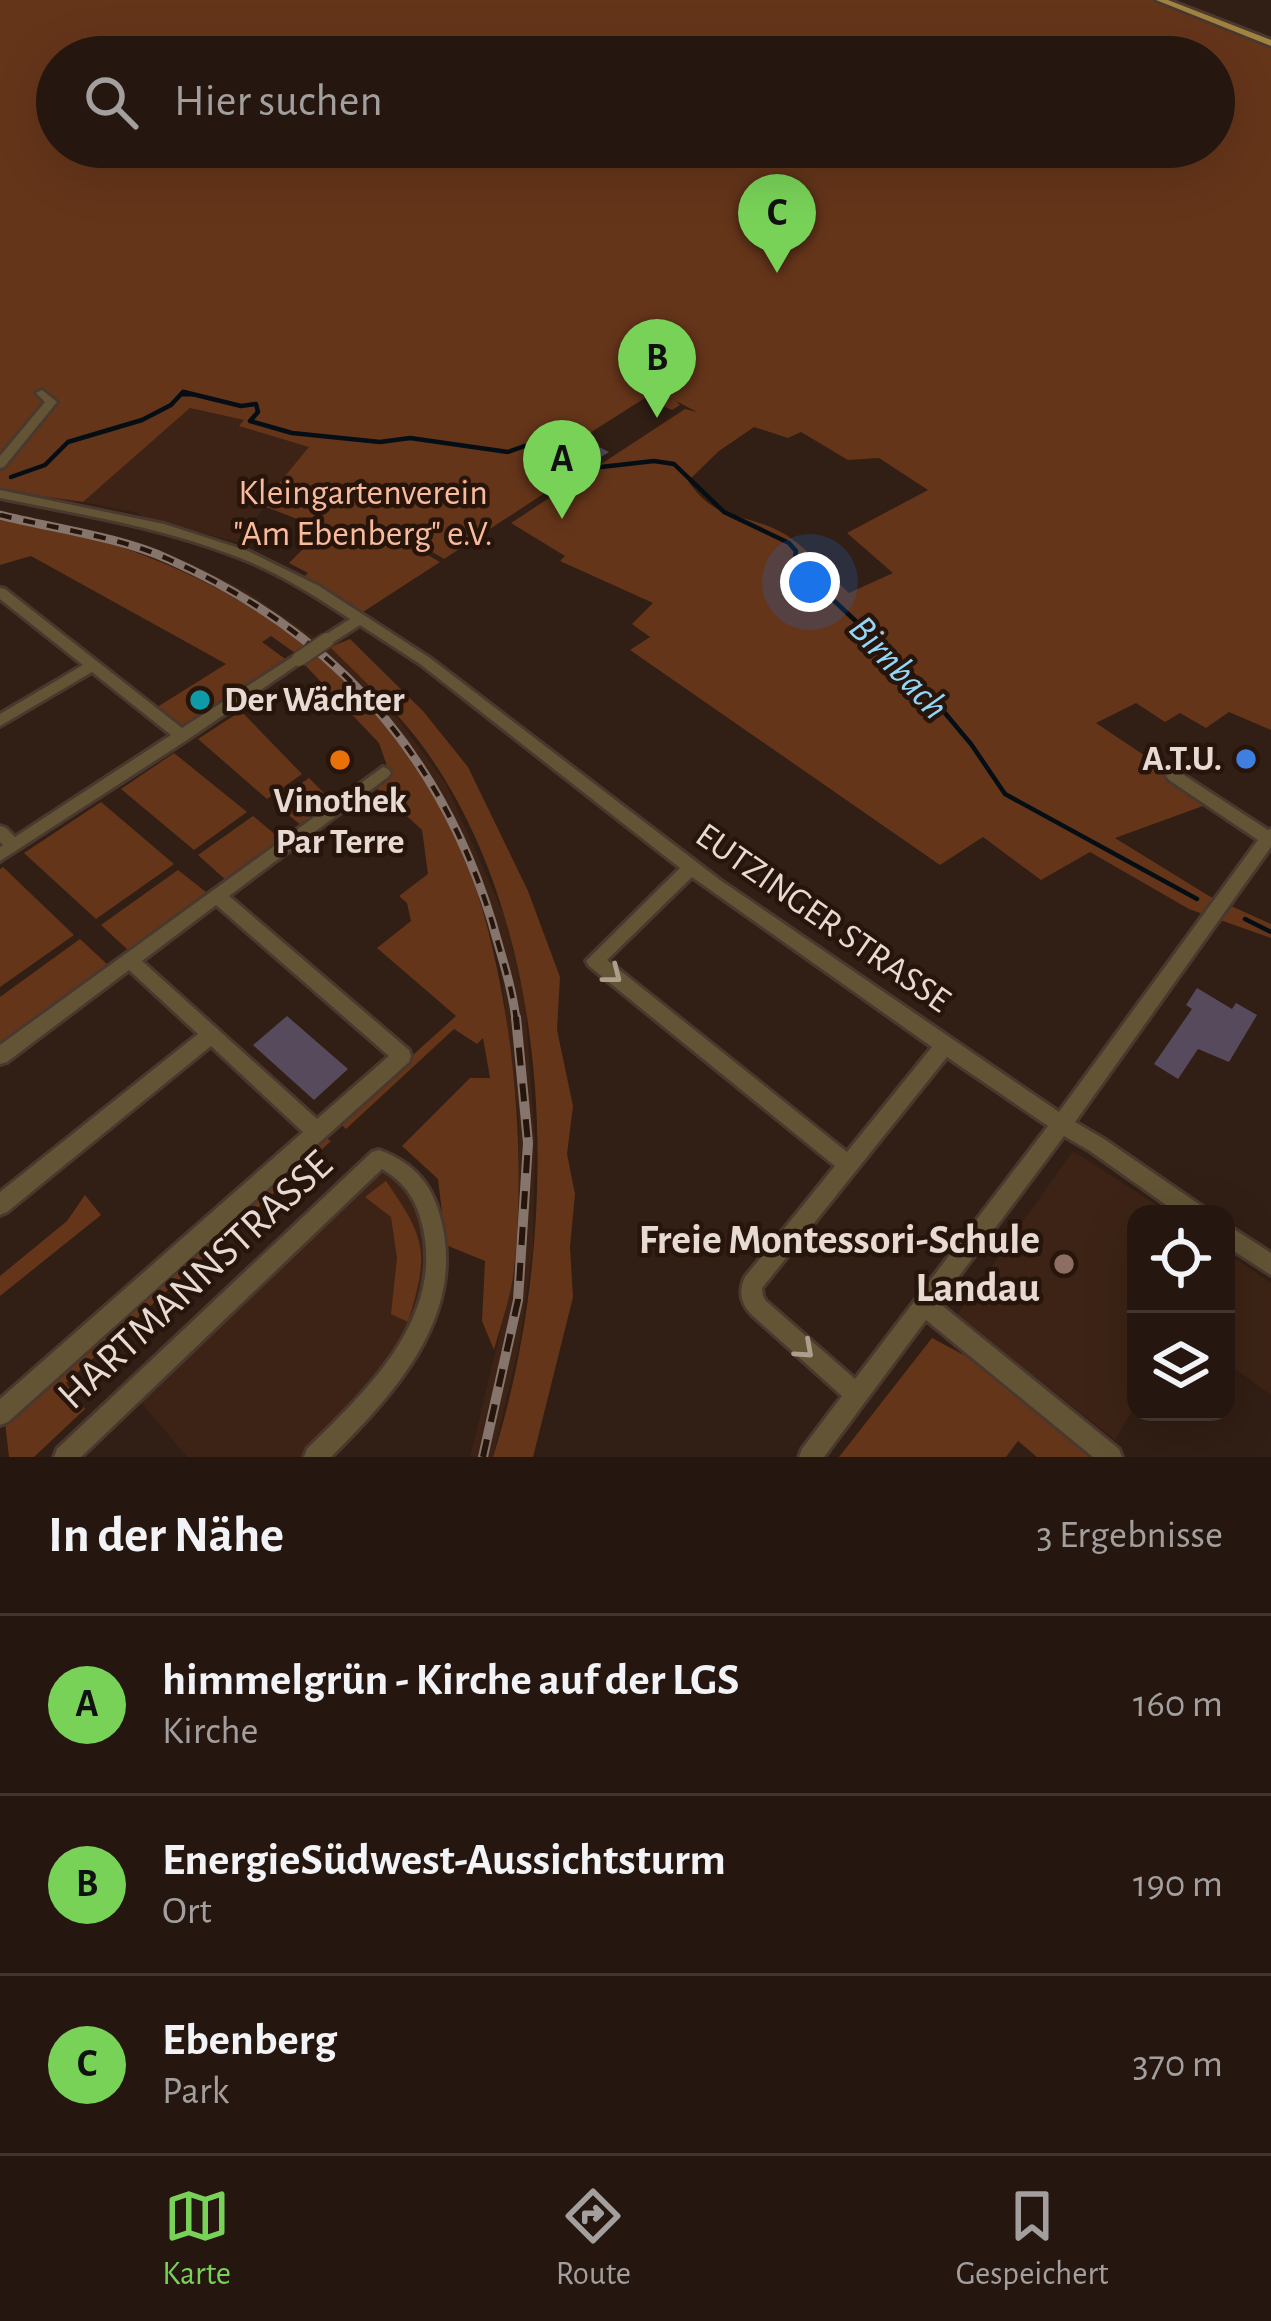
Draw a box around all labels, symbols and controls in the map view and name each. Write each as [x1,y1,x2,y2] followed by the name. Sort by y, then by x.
[36,36,1235,168] search box
[78,69,144,135] icon: search
[174,79,383,124] text: Hier suchen
[738,174,816,273] pin: C
[618,319,696,418] pin: B
[523,420,601,519] pin: A
[233,475,493,552] park label: Kleingartenverein "Am Ebenberg" e.V.
[780,552,840,612] your location
[841,609,955,727] water label: Birnbach
[224,682,405,718] place label: Der Wächter
[187,687,213,713] marker: Der Wächter
[1142,741,1222,777] place label: A.T.U.
[1233,746,1259,772] marker: A.T.U.
[327,747,353,773] marker: Vinothek Par Terre
[273,783,407,860] place label: Vinothek Par Terre
[689,817,957,1019] street label: EUTZINGER STRASSE
[600,961,622,982] one-way arrow
[50,1143,340,1417] street label: HARTMANNSTRASSE
[1127,1205,1235,1421] map controls
[1127,1205,1235,1313] button: locate
[639,1219,1040,1309] place label: Freie Montessori-Schule Landau
[1051,1251,1077,1277] marker: Freie Montessori-Schule Landau
[1127,1313,1235,1421] button: layers
[792,1336,813,1357] one-way arrow
[48,1510,284,1561] text: In der Nähe
[1036,1516,1223,1555] text: 3 Ergebnisse
[162,1658,740,1703] text: himmelgrün - Kirche auf der LGS
[75,1685,99,1724] text: A
[1133,1685,1223,1724] text: 160 m
[162,1712,259,1751] text: Kirche
[162,1838,726,1883] text: EnergieSüdwest-Aussichtsturm
[76,1865,98,1904] text: B
[1133,1865,1223,1904] text: 190 m
[162,1892,212,1931] text: Ort
[162,2018,337,2063] text: Ebenberg
[77,2045,97,2084] text: C
[1132,2045,1223,2084] text: 370 m
[162,2072,229,2111] text: Park
[162,2183,231,2295] tab: Karte
[556,2183,631,2295] tab: Route
[956,2183,1109,2295] tab: Gespeichert

